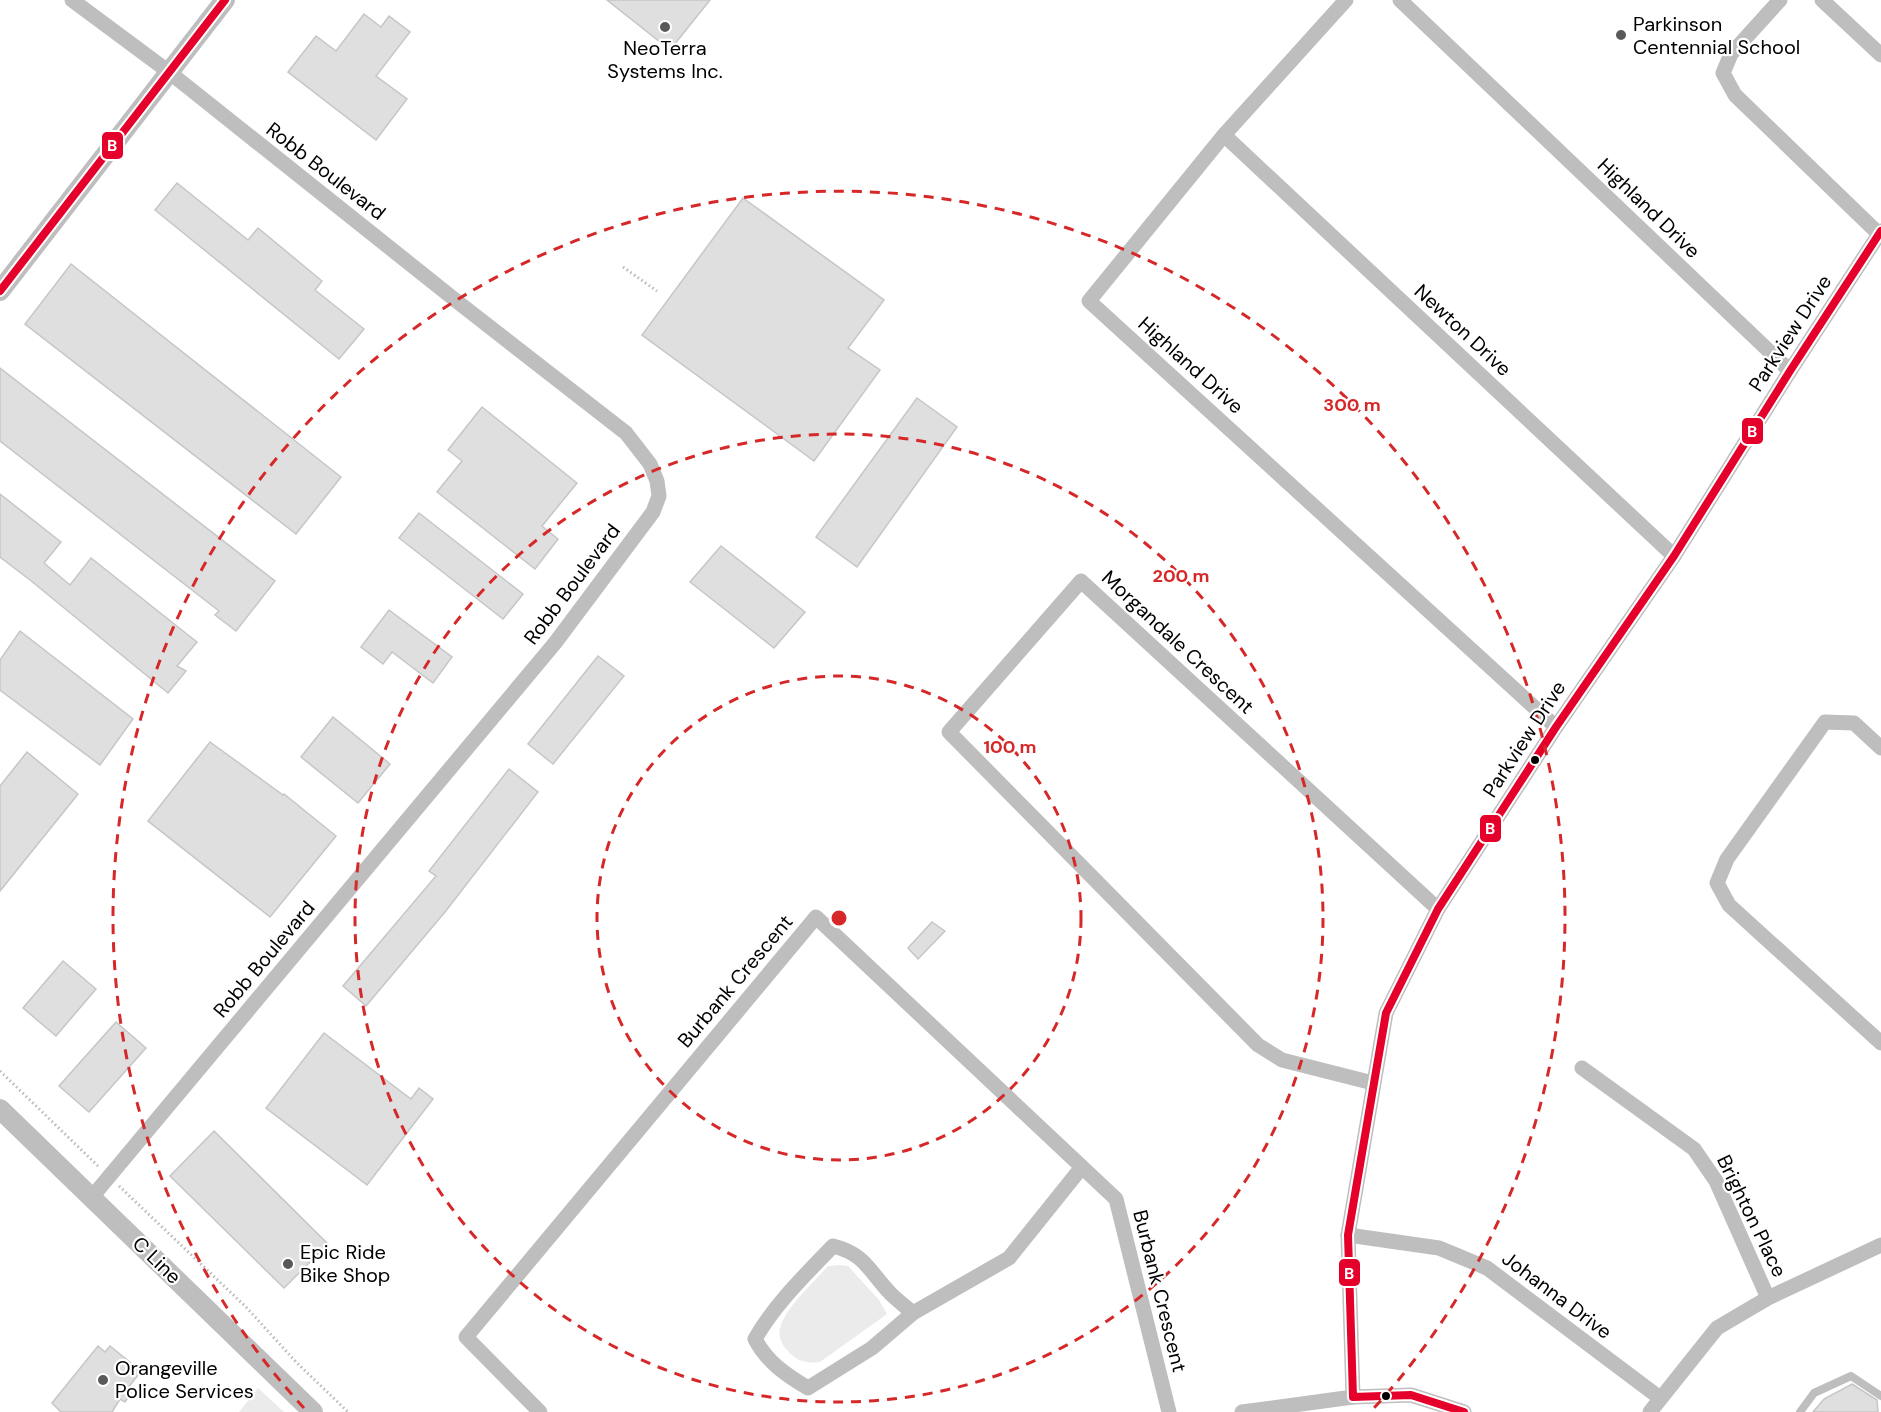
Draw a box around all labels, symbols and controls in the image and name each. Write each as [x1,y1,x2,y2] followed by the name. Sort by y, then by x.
[1633,11,1800,60] place label: Parkinson Centennial School
[658,20,672,34] marker: NeoTerra Systems Inc.
[1614,28,1628,42] marker: Parkinson Centennial School
[607,35,723,84] place label: NeoTerra Systems Inc.
[261,116,391,226] street label: Robb Boulevard
[101,131,124,160] line badge: B
[107,135,117,156] text: B
[1592,152,1706,264] street label: Highland Drive
[1743,270,1837,396] street label: Parkview Drive
[1409,278,1517,382] street label: Newton Drive
[1133,311,1249,419] street label: Highland Drive
[1323,393,1381,417] text: 300 m
[1741,417,1764,445] line badge: B
[1747,421,1757,442] text: B
[518,518,626,650] street label: Robb Boulevard
[1153,564,1209,588] text: 200 m
[1096,565,1260,719] street label: Morgandale Crescent
[1477,676,1571,802] street label: Parkview Drive
[983,735,1037,759] text: 100 m
[1529,754,1541,766] unlabelled marker
[1479,814,1502,843] line badge: B
[1485,818,1495,839] text: B
[208,895,320,1023] street label: Robb Boulevard
[829,908,849,928] centre of rings
[672,909,798,1053] street label: Burbank Crescent
[1711,1151,1793,1281] street label: Brighton Place
[1127,1207,1193,1375] street label: Burbank Crescent
[127,1231,187,1289] street label: C Line
[300,1239,390,1288] place label: Epic Ride Bike Shop
[1497,1245,1617,1345] street label: Johanna Drive
[281,1257,295,1271] marker: Epic Ride Bike Shop
[1338,1258,1361,1287] line badge: B
[1344,1263,1354,1284] text: B
[115,1355,254,1404] place label: Orangeville Police Services
[96,1373,110,1387] marker: Orangeville Police Services
[1380,1390,1392,1402] unlabelled marker

